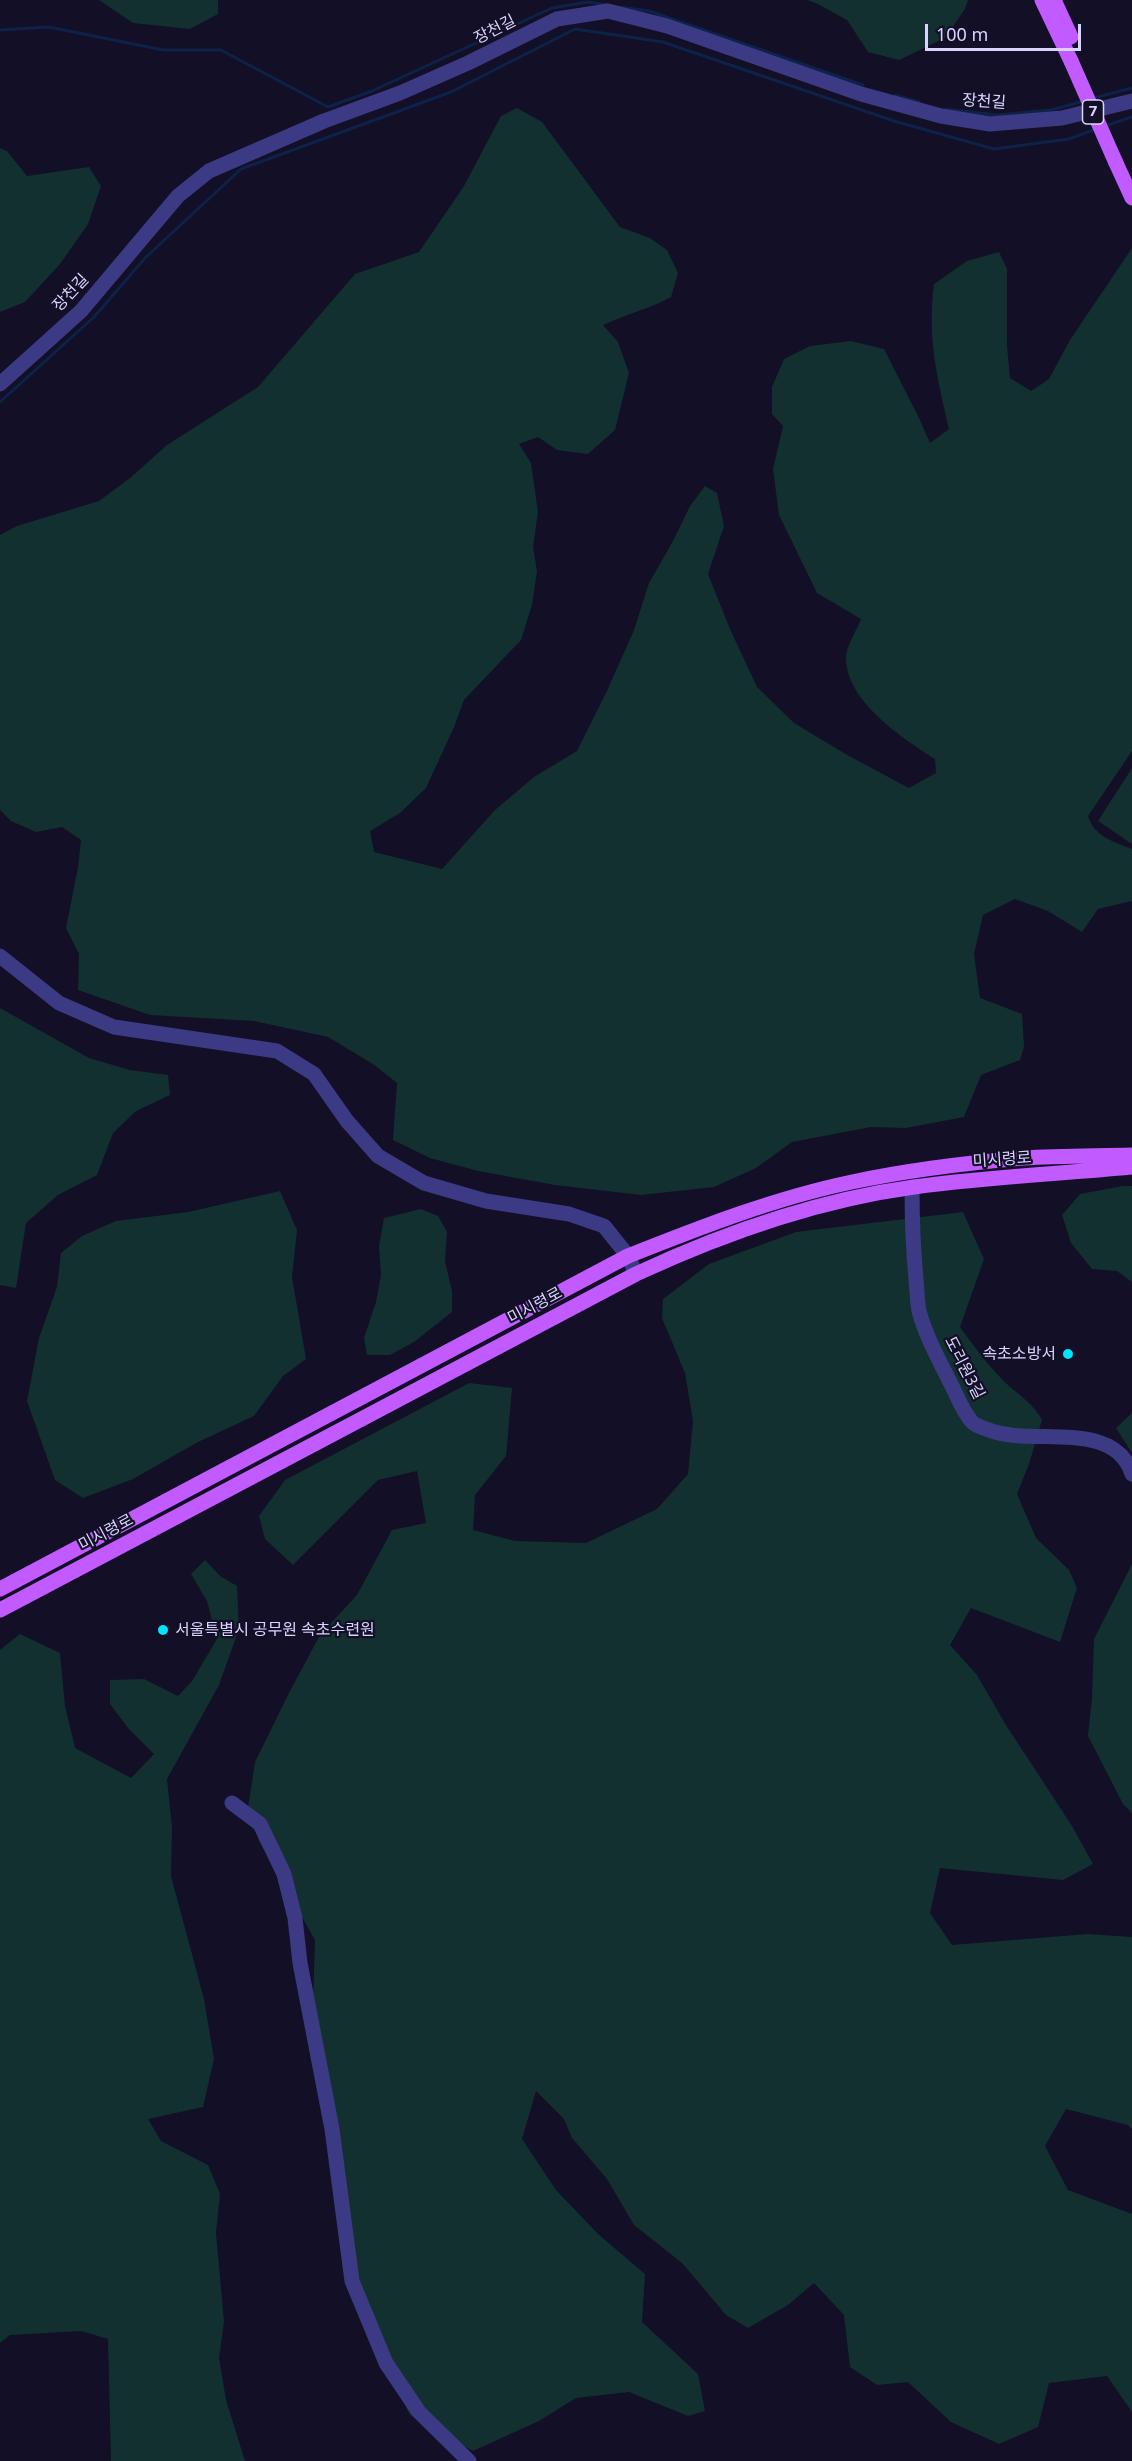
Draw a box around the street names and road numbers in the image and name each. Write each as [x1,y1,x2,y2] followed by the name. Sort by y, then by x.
[471,11,519,49] street label: 장천길
[961,91,1007,113] street label: 장천길
[1082,100,1104,124] road number: 7
[49,270,93,316] street label: 장천길
[972,1148,1032,1172] street label: 미시령로
[504,1284,566,1328] street label: 미시령로
[940,1333,988,1403] street label: 도리원3길
[75,1511,137,1555] street label: 미시령로

